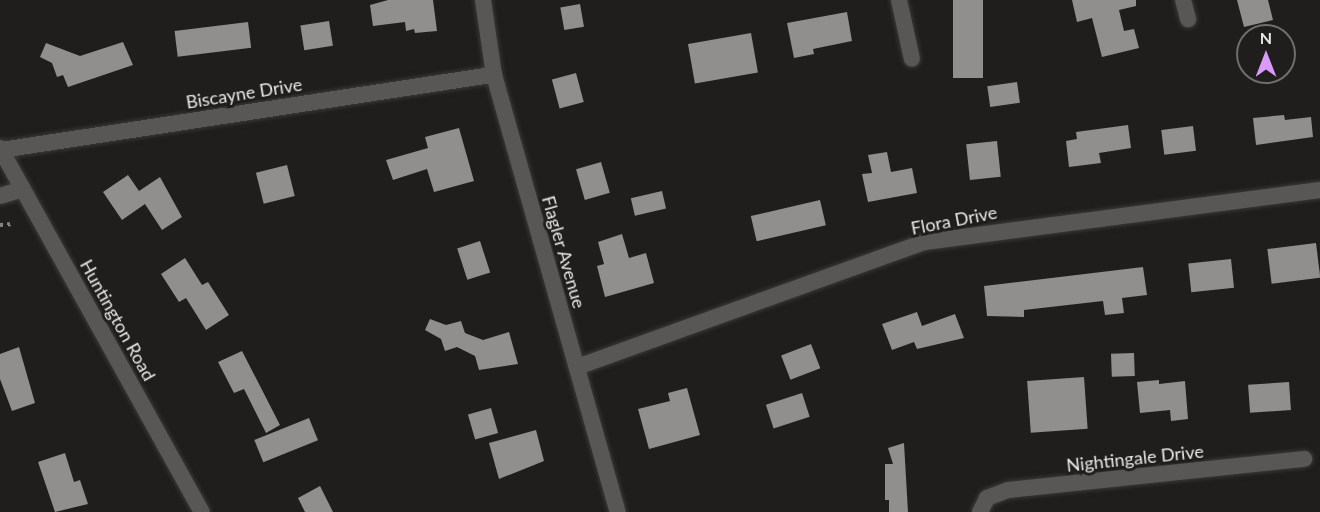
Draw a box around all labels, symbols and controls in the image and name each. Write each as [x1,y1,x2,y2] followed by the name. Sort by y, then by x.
[1236,24,1296,84] north arrow
[1260,28,1272,47] text: N
[184,73,304,113] street label: Biscayne Drive
[537,193,591,311] street label: Flagler Avenue
[909,201,999,239] street label: Flora Drive
[76,256,160,384] street label: Huntington Road
[1065,440,1205,476] street label: Nightingale Drive

